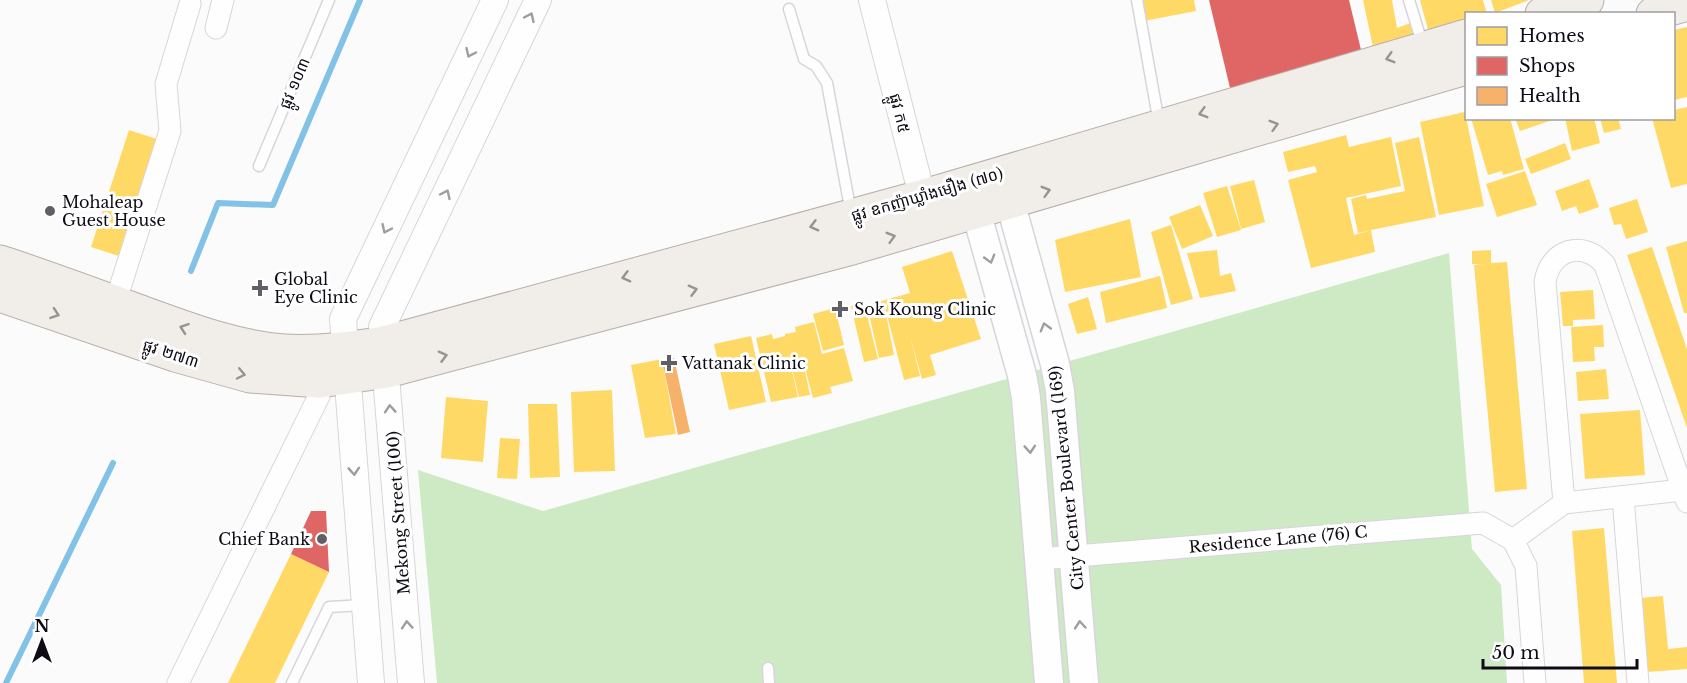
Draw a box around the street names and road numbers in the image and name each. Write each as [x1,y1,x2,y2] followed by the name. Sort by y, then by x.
[274,54,318,114] street label: ផ្លូវ ១០៣
[881,91,915,136] street label: ផ្លូវ ក៥
[849,163,1007,230] street label: ផ្លូវ ឧកញ៉ាឃ្លាំងមឿង (៧០)
[139,334,202,376] street label: ផ្លូវ ២៧៣
[1044,365,1088,591] street label: City Center Boulevard (169)
[382,431,414,595] street label: Mekong Street (100)
[1188,521,1368,557] street label: Residence Lane (76) C

